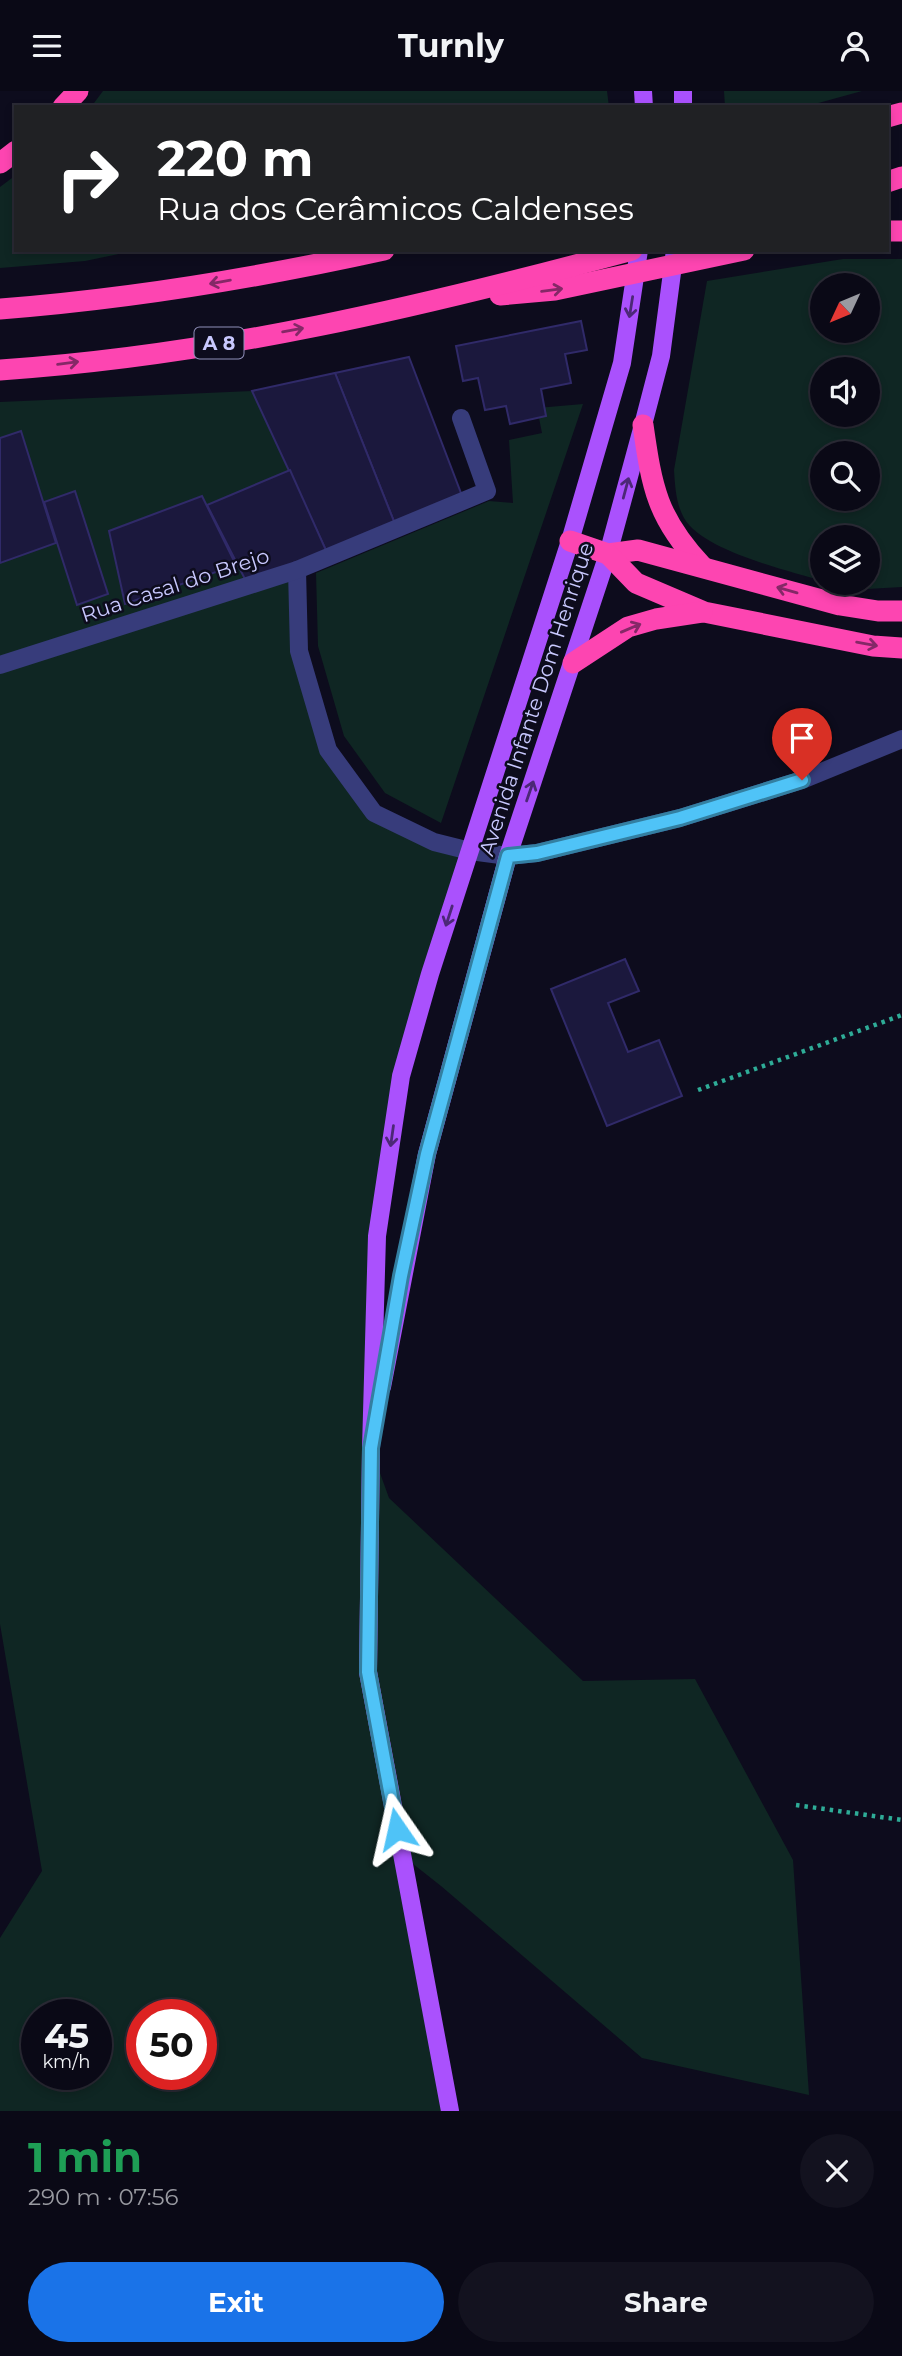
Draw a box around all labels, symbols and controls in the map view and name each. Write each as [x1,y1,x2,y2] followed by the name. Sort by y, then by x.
[398,26,504,65] text: Turnly
[28,27,66,65] icon: menu
[836,27,874,65] icon: person
[157,129,313,188] text: 220 m
[42,133,133,224] icon: right
[157,189,634,228] text: Rua dos Cerâmicos Caldenses
[810,273,880,343] north arrow
[810,273,880,595] map controls
[209,276,232,289] one-way arrow
[540,284,563,297] one-way arrow
[624,295,637,318] one-way arrow
[281,323,304,336] one-way arrow
[194,327,244,359] road number: A 8
[56,357,79,370] one-way arrow
[810,357,880,427] button: sound
[810,441,880,511] button: search
[620,477,633,500] one-way arrow
[810,525,880,595] button: layers
[473,539,599,859] street label: Avenida Infante Dom Henrique
[78,543,272,627] street label: Rua Casal do Brejo
[777,583,799,596] one-way arrow
[620,620,641,633] one-way arrow
[855,638,878,652] one-way arrow
[772,708,832,780] pin
[783,719,821,757] icon: arrive
[524,780,537,802] one-way arrow
[441,905,454,927] one-way arrow
[386,1124,399,1147] one-way arrow
[360,1792,434,1866] position arrow
[126,1999,217,2090] speed limit sign: 50
[44,2014,89,2057] text: 45
[42,2051,91,2073] text: km/h
[28,2131,142,2183] text: 1 min
[800,2134,874,2208] button: close
[28,2183,179,2211] text: 290 m · 07:56
[28,2262,444,2342] button: Exit
[458,2262,874,2342] button: Share

